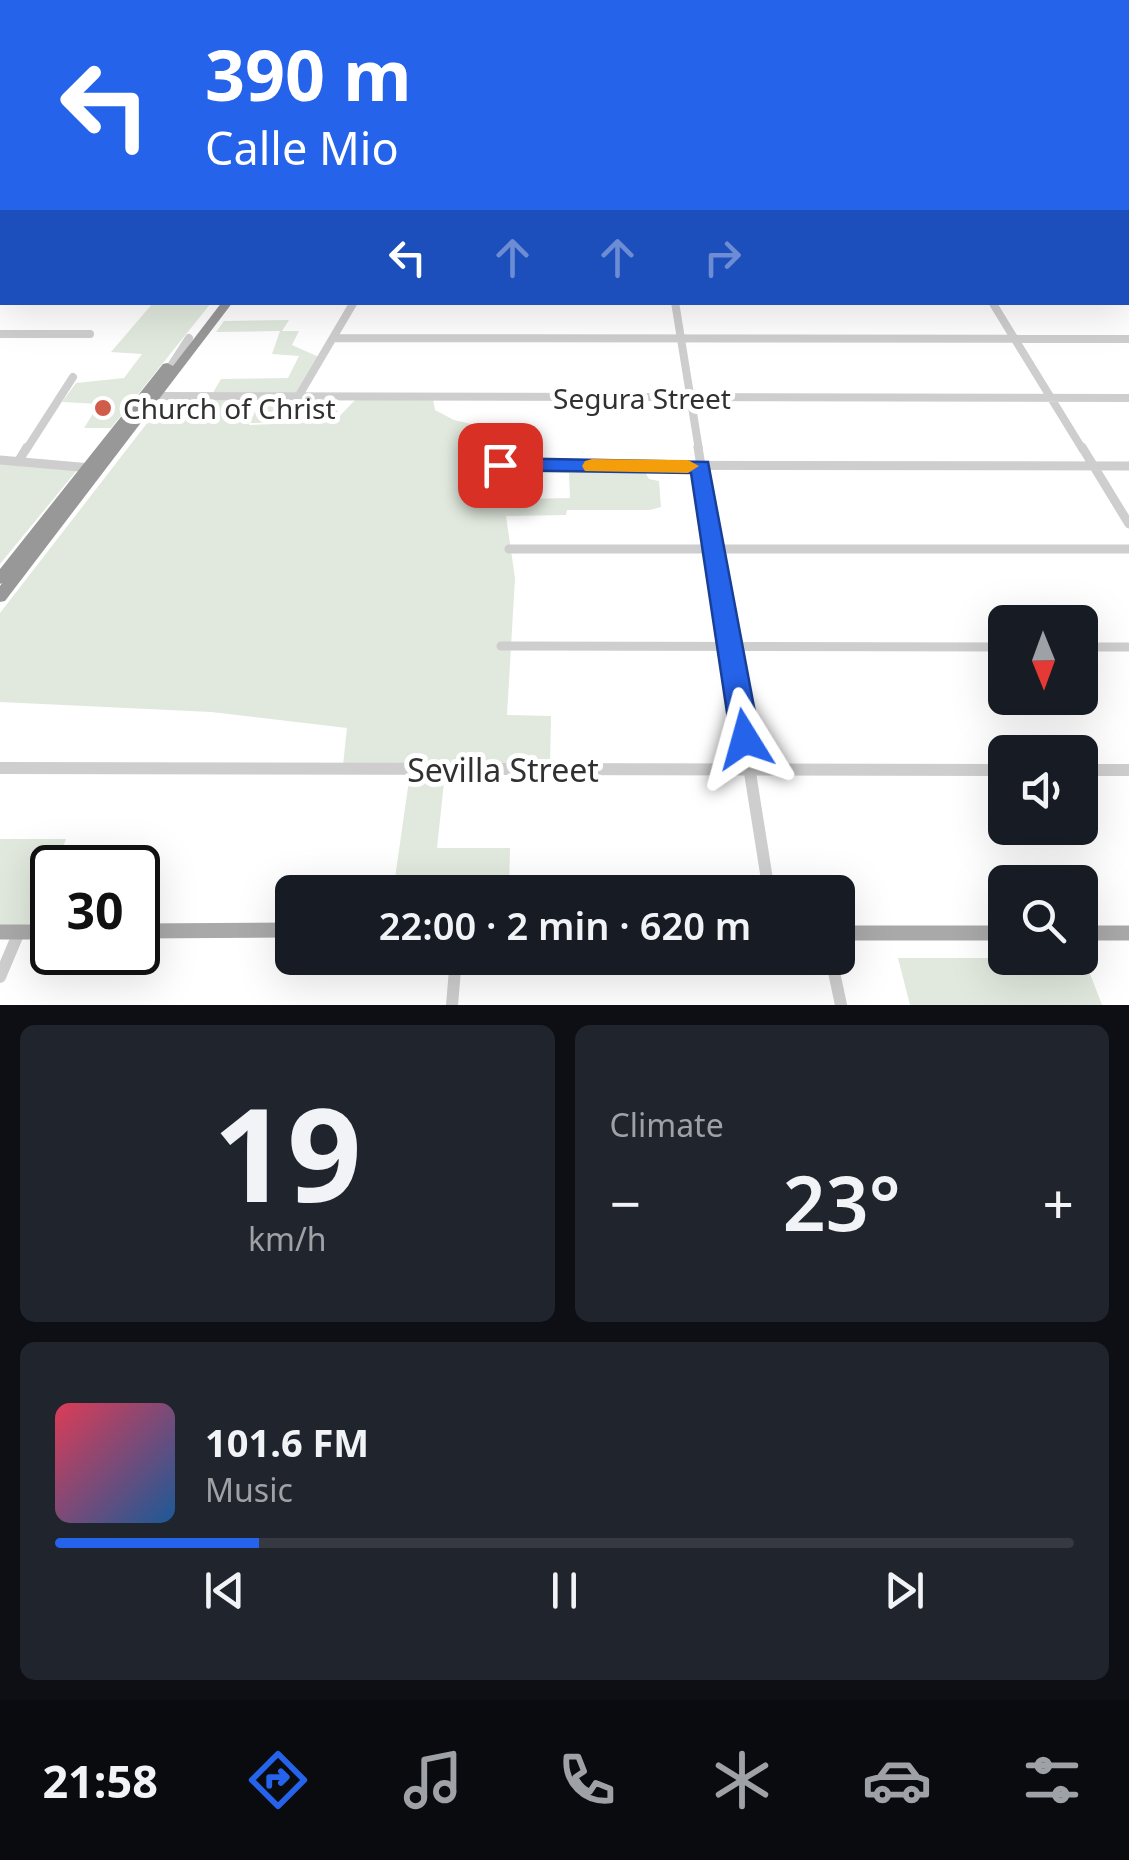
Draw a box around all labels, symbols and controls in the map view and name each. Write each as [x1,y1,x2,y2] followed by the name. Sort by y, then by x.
[205,26,412,122] text: 390 m
[40,40,170,170] icon: left
[205,117,399,178] text: Calle Mio
[380,230,435,285] icon: left
[485,230,540,285] icon: ahead
[590,230,645,285] icon: ahead
[695,230,750,285] icon: right
[553,379,731,417] street label: Segura Street
[123,389,336,427] place label: Church of Christ
[92,397,114,419] marker: Church of Christ
[458,423,543,508] pin
[473,438,528,493] icon: arrive
[988,605,1098,715] north arrow
[988,605,1098,975] map controls
[693,687,797,791] position arrow
[988,735,1098,845] button: sound
[407,748,599,791] street label: Sevilla Street
[30,845,160,975] speed limit sign: 30
[988,865,1098,975] button: search
[379,899,751,951] text: 22:00 · 2 min · 620 m
[213,1063,362,1240] text: 19
[610,1103,724,1146] text: Climate
[783,1151,901,1253] text: 23°
[610,1165,641,1240] text: −
[1043,1165,1074,1240] text: +
[248,1217,327,1260] text: km/h
[205,1416,369,1468] text: 101.6 FM
[205,1468,293,1511] text: Music
[197,1563,252,1618] icon: previous
[537,1563,592,1618] icon: pause
[877,1563,932,1618] icon: next
[243,1745,313,1815] icon: directions
[398,1745,468,1815] icon: music
[552,1745,622,1815] icon: phone
[707,1745,777,1815] icon: climate
[862,1745,932,1815] icon: car
[1017,1745,1087,1815] icon: filters
[42,1750,158,1811] text: 21:58

